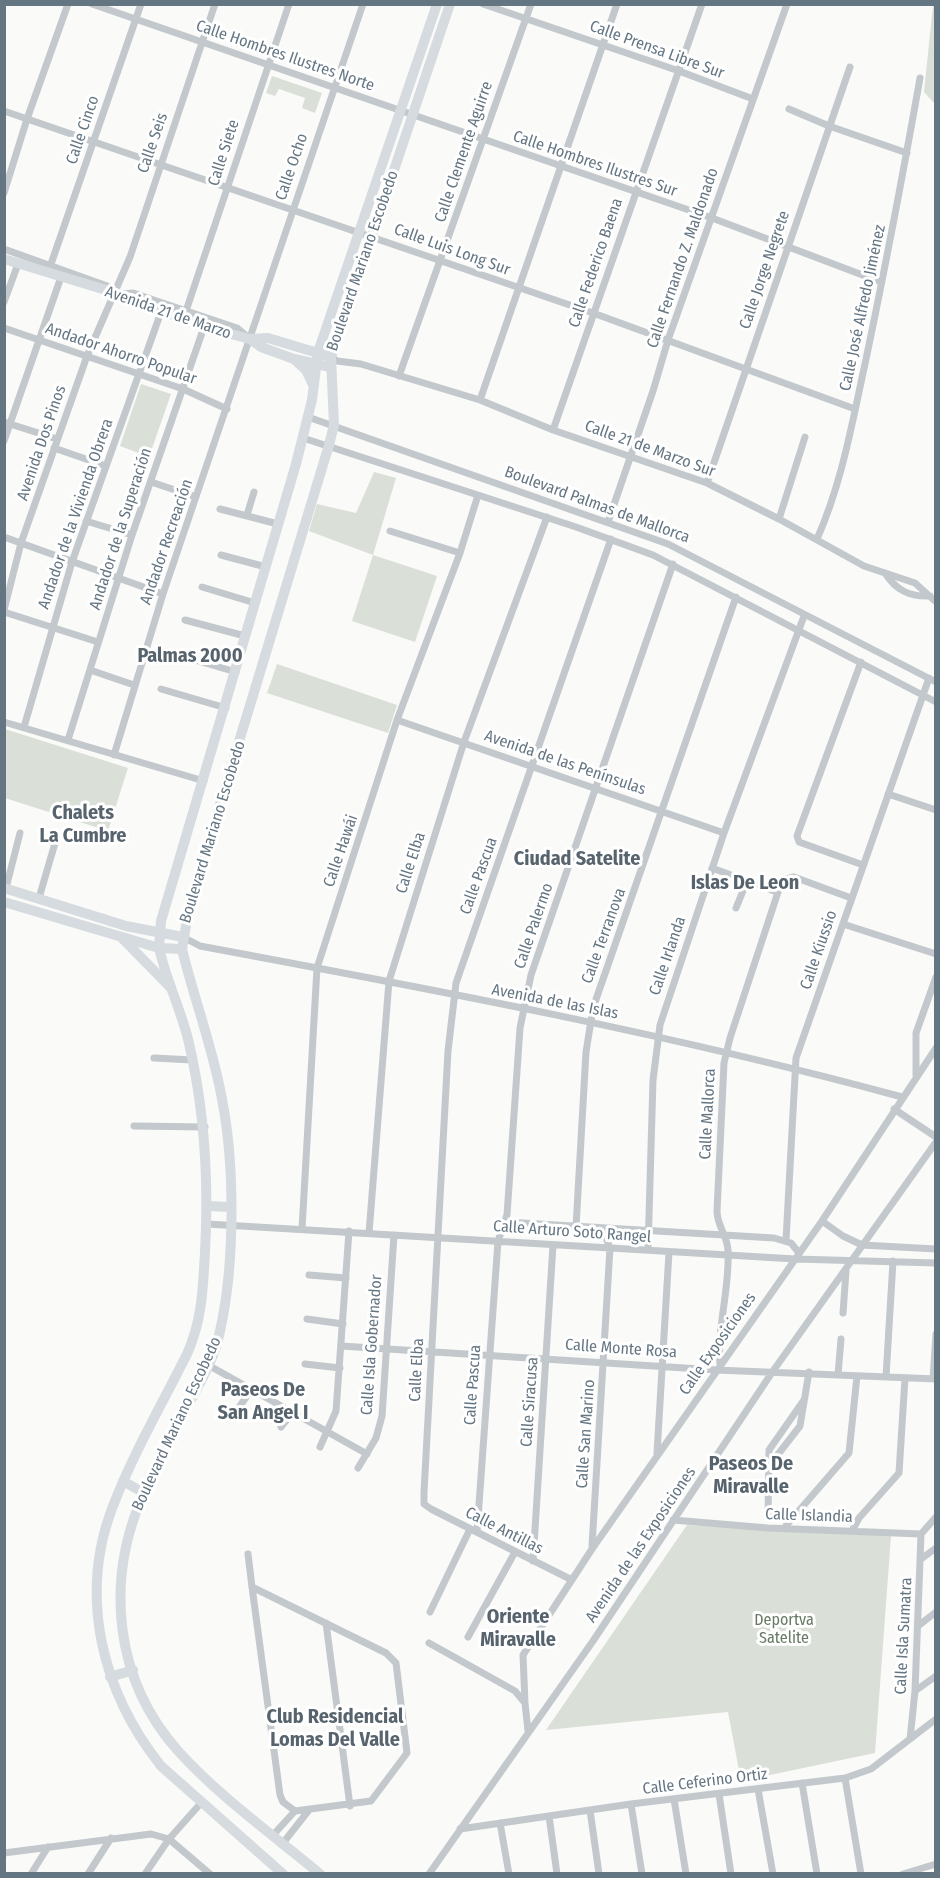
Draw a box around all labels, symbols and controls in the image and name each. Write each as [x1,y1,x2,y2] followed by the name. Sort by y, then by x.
[193,16,377,96] street label: Calle Hombres Ilustres Norte
[587,17,727,83] street label: Calle Prensa Libre Sur
[431,79,497,225] street label: Calle Clemente Aguirre
[62,93,104,167] street label: Calle Cinco
[134,110,172,176] street label: Calle Seis
[204,117,244,189] street label: Calle Siete
[510,127,680,201] street label: Calle Hombres Ilustres Sur
[272,131,312,203] street label: Calle Ocho
[643,165,723,351] street label: Calle Fernando Z. Maldonado
[323,168,403,354] street label: Boulevard Mariano Escobedo
[565,196,627,330] street label: Calle Federico Baena
[736,208,794,332] street label: Calle Jorge Negrete
[391,220,513,280] street label: Calle Luis Long Sur
[836,223,890,393] street label: Calle José Alfredo Jiménez
[102,282,234,344] street label: Avenida 21 de Marzo
[43,319,199,389] street label: Andador Ahorro Popular
[13,383,71,503] street label: Avenida Dos Pinos
[34,416,118,612] street label: Andador de la Vivienda Obrera
[582,416,718,482] street label: Calle 21 de Marzo Sur
[86,446,156,612] street label: Andador de la Superación
[502,463,692,547] street label: Boulevard Palmas de Mallorca
[137,477,197,607] street label: Andador Recreación
[137,644,243,668] district label: Palmas 2000
[482,726,648,800] street label: Avenida de las Penínsulas
[176,739,250,925] street label: Boulevard Mariano Escobedo
[40,801,126,848] district label: Chalets La Cumbre
[320,812,362,890] street label: Calle Hawái
[392,830,430,896] street label: Calle Elba
[456,835,502,917] street label: Calle Pascua
[514,847,640,871] district label: Ciudad Satelite
[691,871,799,895] district label: Islas De Leon
[510,881,558,971] street label: Calle Palermo
[578,886,630,986] street label: Calle Terranova
[796,908,842,992] street label: Calle Kiussio
[646,914,690,998] street label: Calle Irlanda
[490,980,620,1024] street label: Avenida de las Islas
[696,1068,720,1160] street label: Calle Mallorca
[492,1217,652,1247] street label: Calle Arturo Soto Rangel
[358,1274,386,1416] street label: Calle Isla Gobernador
[676,1289,760,1399] street label: Calle Exposiciones
[128,1334,226,1514] street label: Boulevard Mariano Escobedo
[564,1336,678,1362] street label: Calle Monte Rosa
[406,1338,428,1402] street label: Calle Elba
[461,1344,485,1426] street label: Calle Pascua
[517,1356,543,1448] street label: Calle Siracusa
[218,1378,308,1425] district label: Paseos De San Angel I
[573,1379,599,1489] street label: Calle San Marino
[709,1452,793,1499] district label: Paseos De Miravalle
[582,1464,700,1626] street label: Avenida de las Exposiciones
[462,1503,546,1559] street label: Calle Antillas
[765,1505,853,1527] street label: Calle Islandia
[891,1577,917,1695] street label: Calle Isla Sumatra
[480,1605,556,1652] district label: Oriente Miravalle
[754,1611,814,1649] park label: Deportva Satelite
[267,1705,403,1752] district label: Club Residencial Lomas Del Valle
[642,1765,768,1799] street label: Calle Ceferino Ortiz

